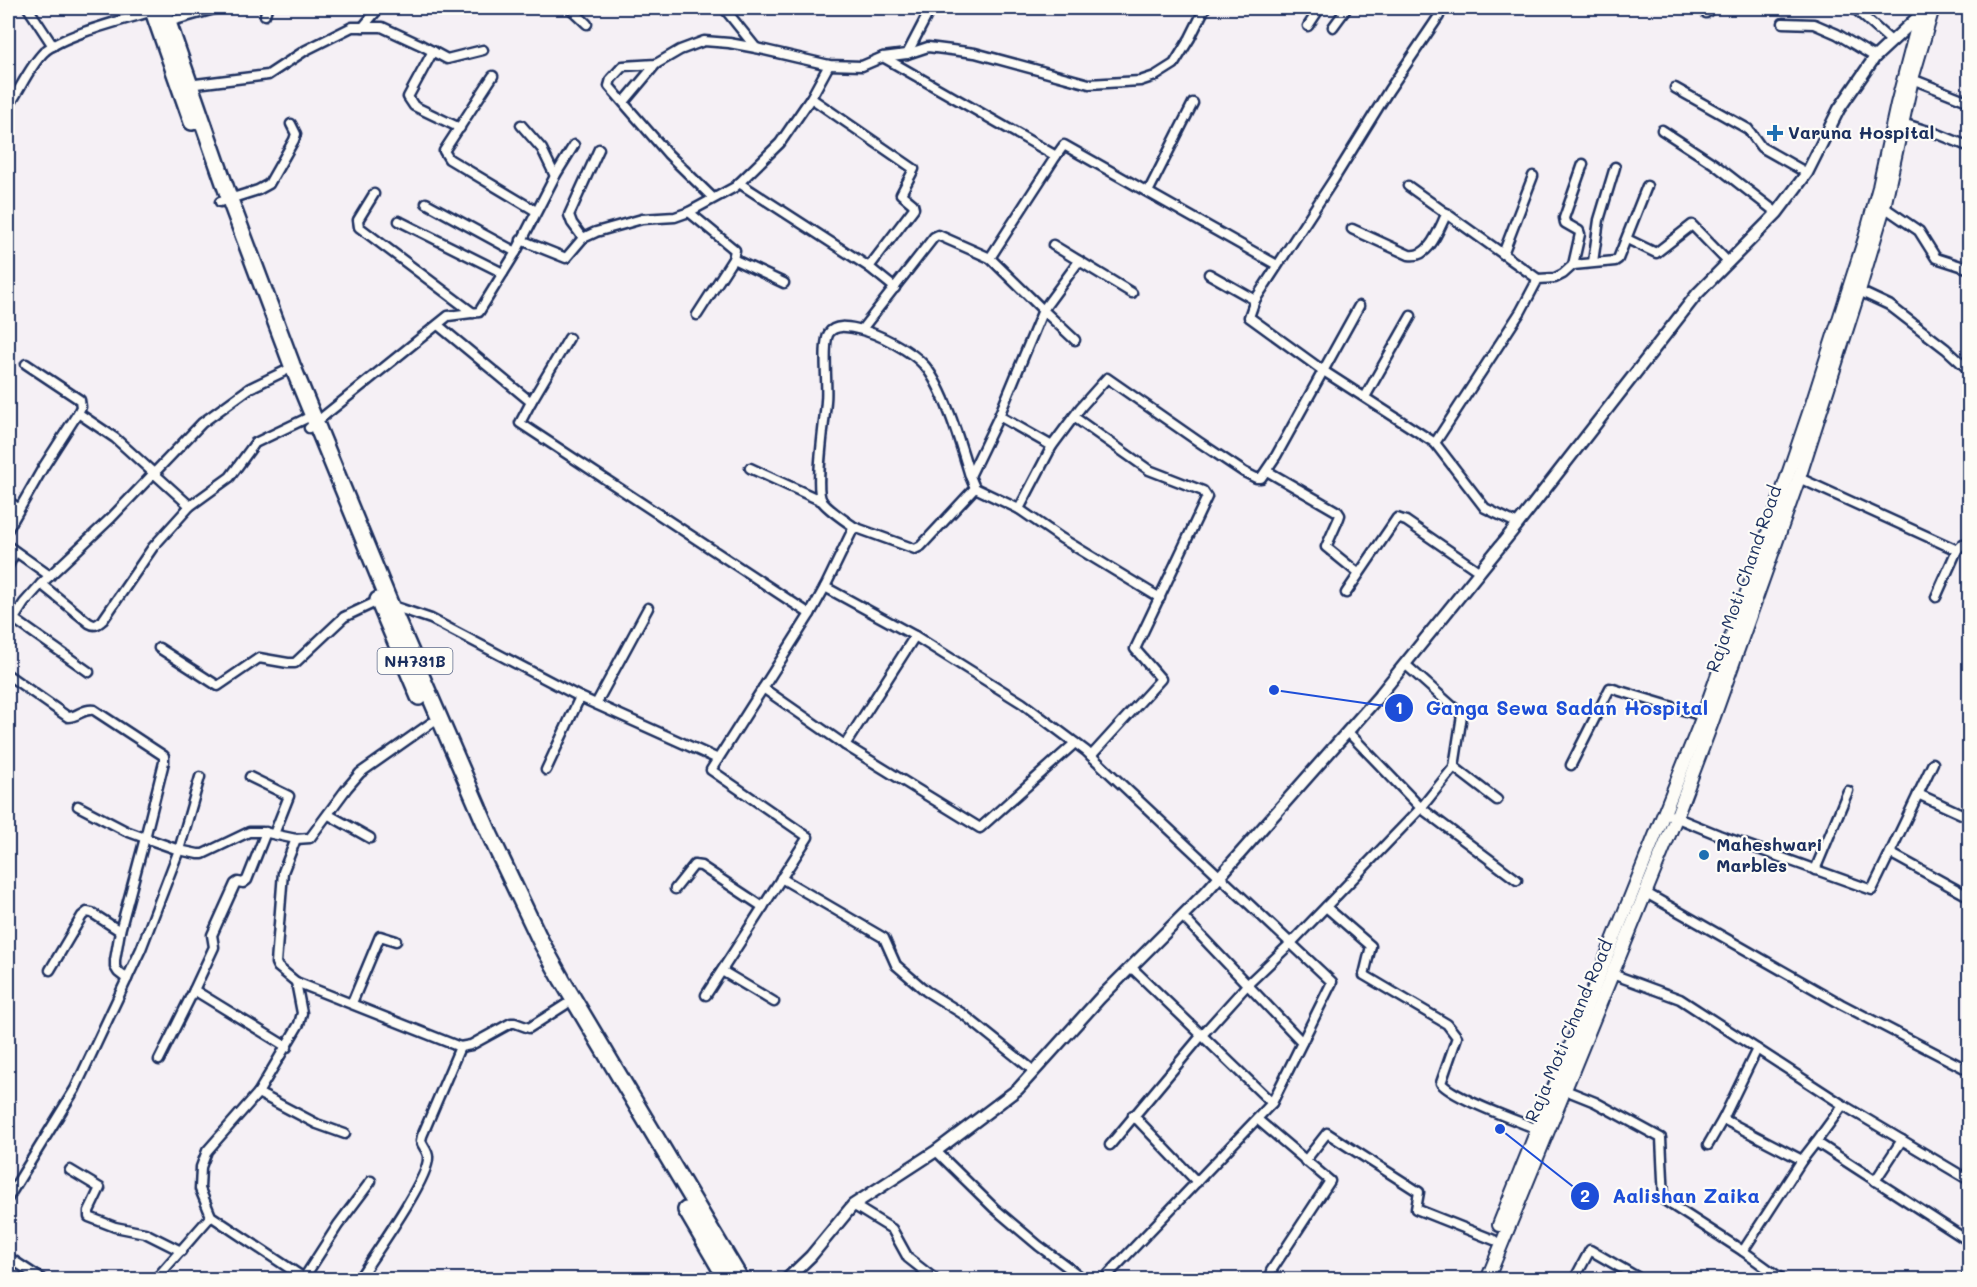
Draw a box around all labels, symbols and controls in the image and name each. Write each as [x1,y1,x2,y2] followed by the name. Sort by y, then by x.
[1788,120,1934,144] place label: Varuna Hospital
[1766,124,1784,142] marker: Varuna Hospital
[1700,482,1786,675] street label: Raja Moti Chand Road
[378,648,452,674] road number: NH731B
[1384,689,1721,727] callout: Ganga Sewa Sadan Hospital
[1426,694,1708,720] text: Ganga Sewa Sadan Hospital
[1395,695,1403,719] text: 1
[1716,832,1823,877] place label: Maheshwari Marbles
[1697,848,1711,862] marker: Maheshwari Marbles
[1519,936,1617,1126] street label: Raja Moti Chand Road
[1570,1177,1771,1215] callout: Aalishan Zaika
[1612,1182,1760,1208] text: Aalishan Zaika
[1580,1183,1590,1207] text: 2

